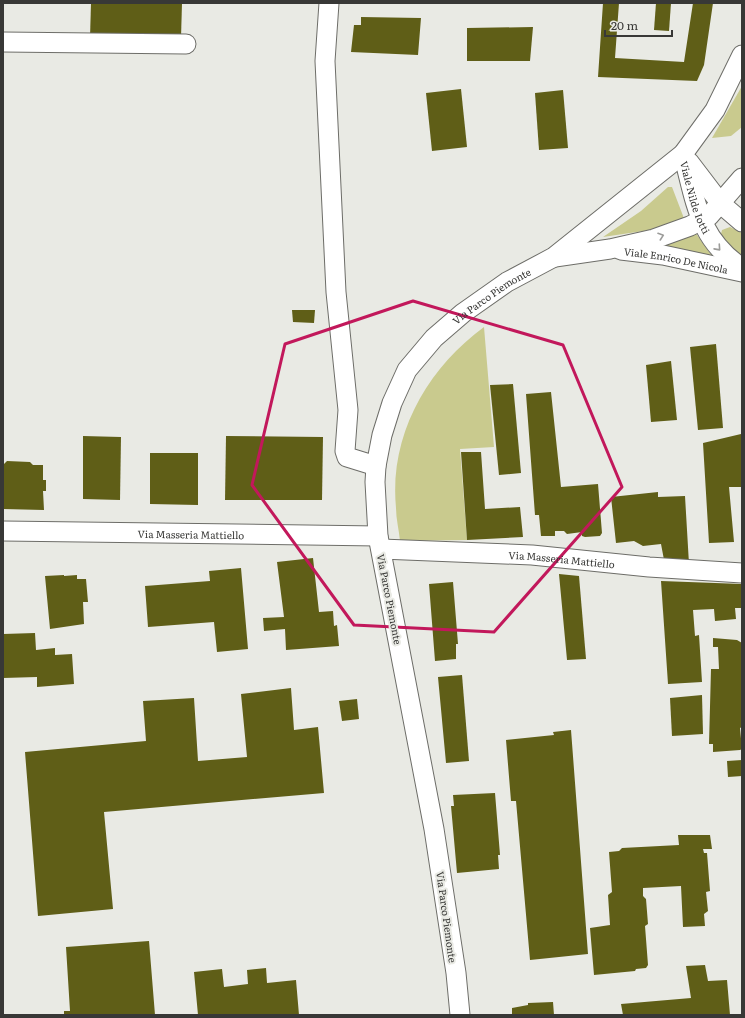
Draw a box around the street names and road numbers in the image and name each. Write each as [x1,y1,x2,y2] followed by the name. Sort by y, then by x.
[678,159,715,237] street label: Viale Nilde Iotti
[623,243,730,276] street label: Viale Enrico De Nicola
[448,263,533,327] street label: Via Parco Piemonte
[138,525,245,542] street label: Via Masseria Mattiello
[508,547,616,571] street label: Via Masseria Mattiello
[374,552,406,646] street label: Via Parco Piemonte
[433,870,461,964] street label: Via Parco Piemonte

